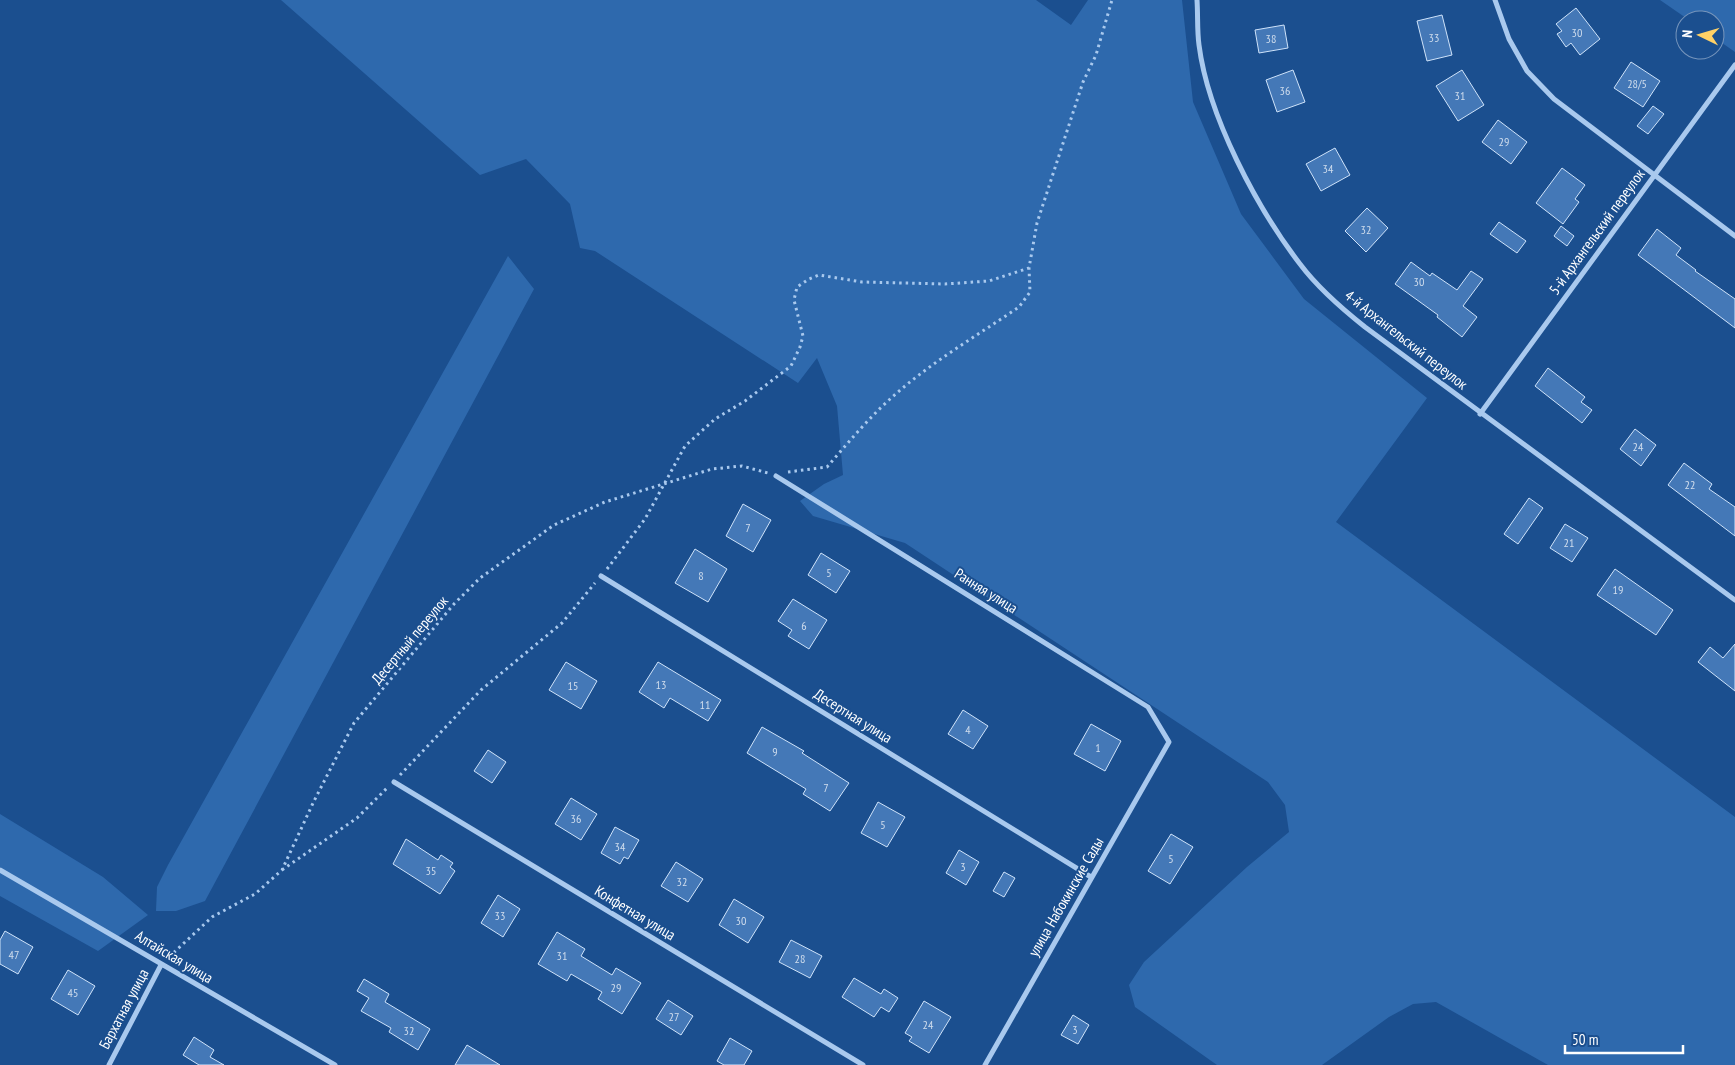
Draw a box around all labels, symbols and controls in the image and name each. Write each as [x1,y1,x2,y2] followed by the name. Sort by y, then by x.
[1675,10,1725,60] north arrow
[1572,25,1582,40] house number: 30
[1678,29,1696,38] text: N
[1429,30,1439,45] house number: 33
[1266,31,1276,46] house number: 38
[1627,76,1647,91] house number: 28/5
[1280,83,1290,98] house number: 36
[1455,88,1465,103] house number: 31
[1499,134,1509,149] house number: 29
[1323,161,1334,176] house number: 34
[1545,165,1649,298] street label: 5-й Архангельский переулок
[1361,222,1371,237] house number: 32
[1414,274,1424,289] house number: 30
[1341,286,1472,394] street label: 4-й Архангельский переулок
[1633,439,1644,454] house number: 24
[1685,477,1695,492] house number: 22
[745,520,751,535] house number: 7
[1564,535,1574,550] house number: 21
[951,564,1021,617] street label: Ранняя улица
[826,565,832,580] house number: 5
[698,568,704,583] house number: 8
[1613,582,1623,597] house number: 19
[367,591,452,688] street label: Десертный переулок
[801,618,807,633] house number: 6
[656,677,666,692] house number: 13
[568,678,578,693] house number: 15
[811,684,896,747] street label: Десертная улица
[700,697,710,712] house number: 11
[965,722,971,737] house number: 4
[1095,740,1101,755] house number: 1
[772,744,778,759] house number: 9
[823,780,829,795] house number: 7
[571,811,581,826] house number: 36
[880,817,886,832] house number: 5
[1024,834,1107,960] street label: улица Набокинские Сады
[615,839,626,854] house number: 34
[1168,851,1174,866] house number: 5
[960,859,966,874] house number: 3
[426,863,436,878] house number: 35
[677,874,687,889] house number: 32
[591,881,679,944] street label: Конфетная улица
[495,908,505,923] house number: 33
[736,913,746,928] house number: 30
[132,926,217,987] street label: Алтайская улица
[9,947,19,962] house number: 47
[557,948,567,963] house number: 31
[795,951,805,966] house number: 28
[94,965,153,1052] street label: Бархатная улица
[611,980,621,995] house number: 29
[68,985,78,1000] house number: 45
[669,1009,679,1024] house number: 27
[923,1017,934,1032] house number: 24
[1072,1022,1078,1037] house number: 3
[1565,1022,1682,1054] scale bar
[404,1023,414,1038] house number: 32
[1572,1030,1598,1049] text: 50 m

